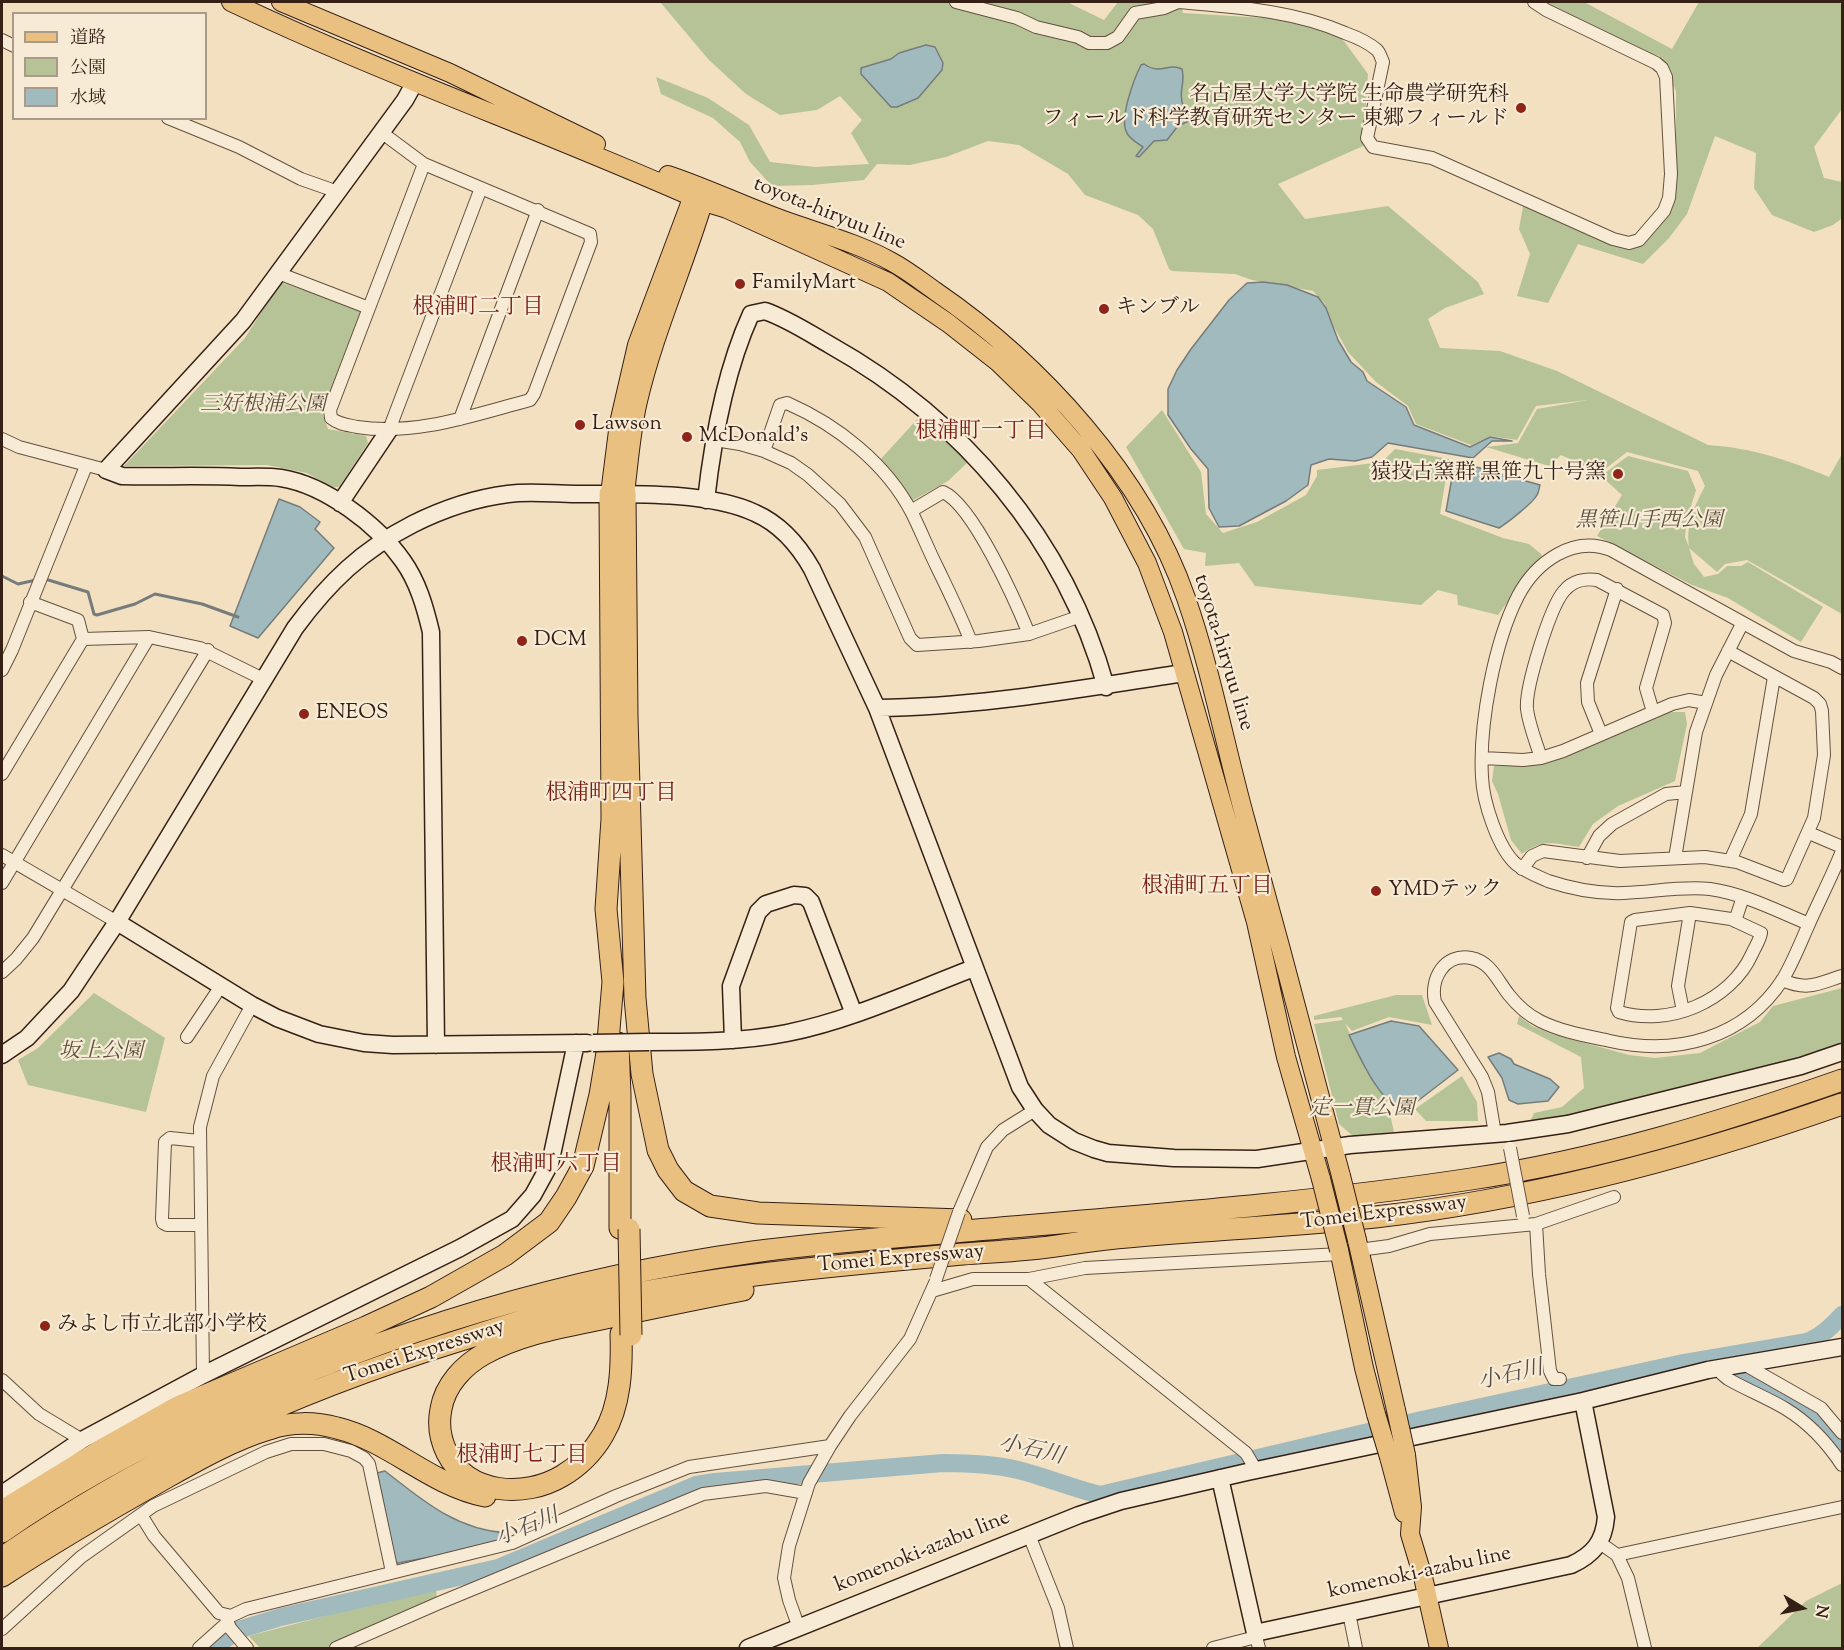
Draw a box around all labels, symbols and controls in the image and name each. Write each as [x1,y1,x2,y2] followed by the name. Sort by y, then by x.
[12,12,207,120] legend
[70,26,106,52] text: 道路
[70,56,106,82] text: 公園
[1043,83,1509,133] place label: 名古屋大学大学院 生命農学研究科 フィールド科学教育研究センター 東郷フィールド
[70,86,106,112] text: 水域
[1514,101,1528,115] marker: 名古屋大学大学院 生命農学研究科 フィールド科学教育研究センター 東郷フィールド
[749,173,909,257] street label: toyota-hiryuu line
[752,271,856,297] place label: FamilyMart
[733,277,747,291] marker: FamilyMart
[412,296,544,322] district label: 根浦町二丁目
[1116,296,1200,322] place label: キンブル
[1097,302,1111,316] marker: キンブル
[200,393,326,419] park label: 三好根浦公園
[592,412,662,438] place label: Lawson
[573,418,587,432] marker: Lawson
[915,420,1047,446] district label: 根浦町一丁目
[699,424,808,450] place label: McDonald's
[680,430,694,444] marker: McDonald's
[1371,461,1606,487] place label: 猿投古窯群 黒笹九十号窯
[1611,467,1625,481] marker: 猿投古窯群 黒笹九十号窯
[1576,509,1722,535] park label: 黒笹山手西公園
[1186,572,1258,734] street label: toyota-hiryuu line
[534,628,587,654] place label: DCM
[515,634,529,648] marker: DCM
[316,701,389,727] place label: ENEOS
[297,707,311,721] marker: ENEOS
[545,782,677,808] district label: 根浦町四丁目
[1141,875,1273,901] district label: 根浦町五丁目
[1388,878,1502,904] place label: YMDテック
[1369,884,1383,898] marker: YMDテック
[59,1040,143,1066] park label: 坂上公園
[1310,1097,1414,1123] park label: 定一貫公園
[490,1153,622,1179] district label: 根浦町六丁目
[1300,1191,1468,1237] street label: Tomei Expressway
[817,1240,985,1280] street label: Tomei Expressway
[57,1313,267,1339] place label: みよし市立北部小学校
[342,1315,508,1391] street label: Tomei Expressway
[38,1319,52,1333] marker: みよし市立北部小学校
[1476,1357,1546,1397] water label: 小石川
[996,1432,1066,1472] water label: 小石川
[456,1444,588,1470] district label: 根浦町七丁目
[492,1504,564,1554] water label: 小石川
[832,1506,1014,1600] street label: komenoki-azabu line
[1326,1542,1514,1606] street label: komenoki-azabu line
[1772,1578,1832,1638] north arrow
[1808,1603,1833,1620] text: N

